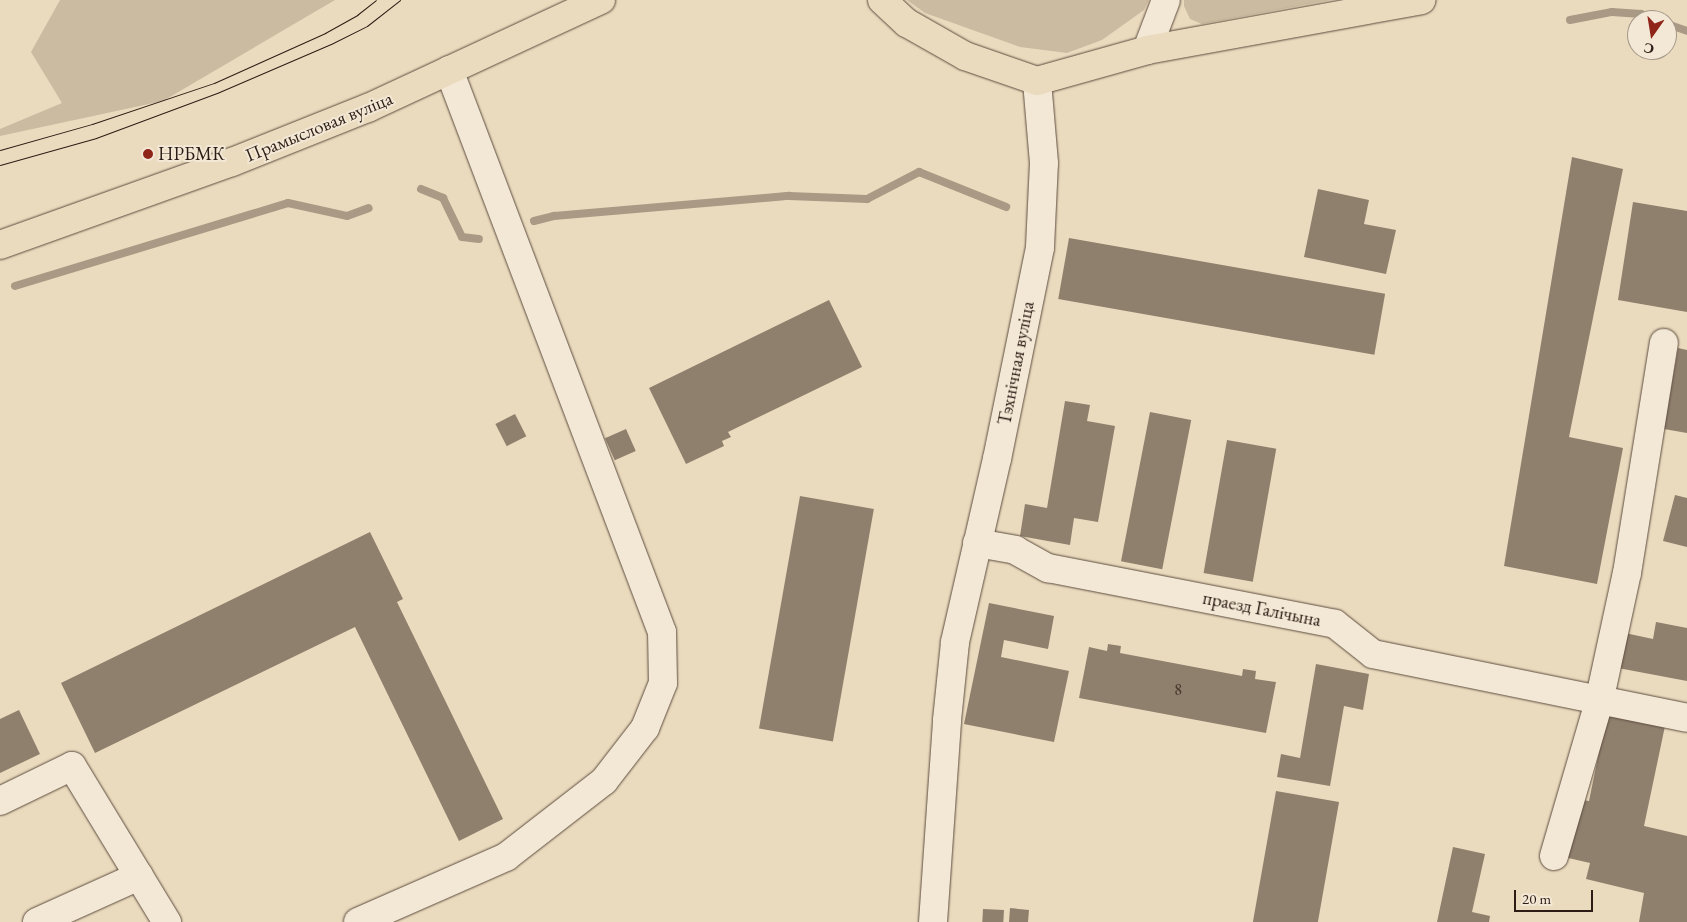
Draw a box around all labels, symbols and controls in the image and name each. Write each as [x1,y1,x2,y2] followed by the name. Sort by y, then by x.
[1627,10,1677,60] north arrow
[1642,39,1656,59] text: С
[242,87,396,167] street label: Прамысловая вуліца
[158,143,225,165] place label: НРБМК
[142,148,154,160] marker: НРБМК
[993,299,1039,427] street label: Тэхнічная вуліца
[1201,586,1323,632] street label: праезд Галічына
[1174,680,1182,700] house number: 8
[1517,880,1596,912] scale bar
[1522,889,1551,908] text: 20 m

